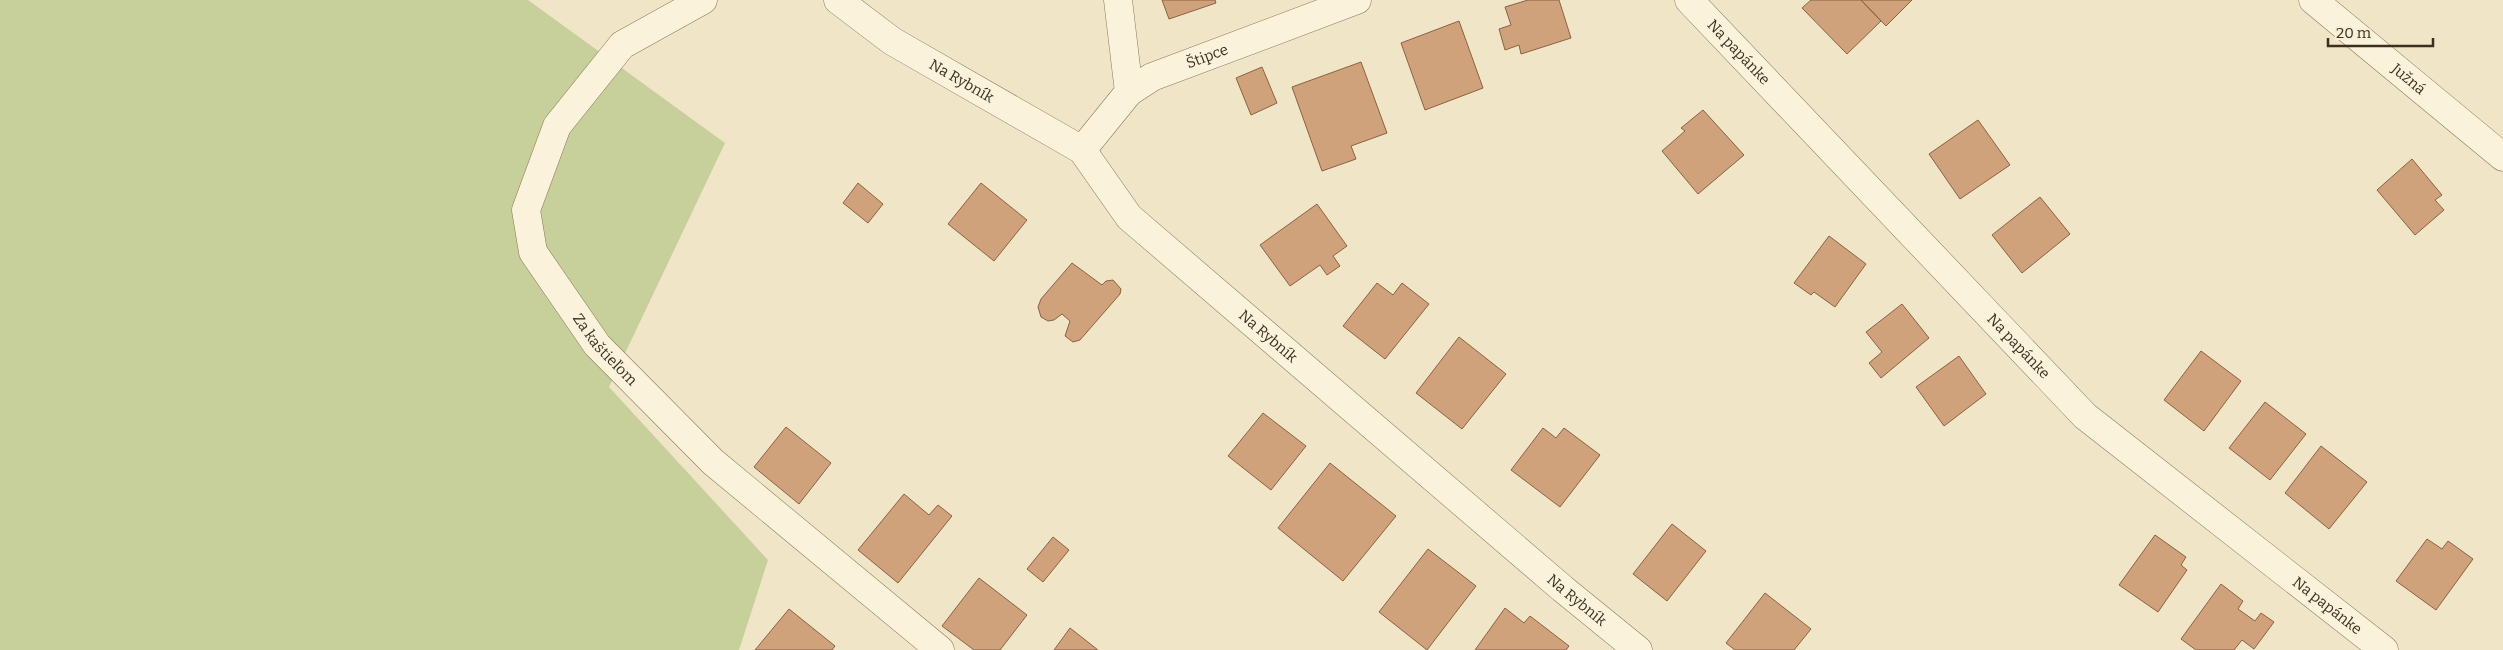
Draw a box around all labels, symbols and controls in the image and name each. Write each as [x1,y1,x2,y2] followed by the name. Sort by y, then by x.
[2328,15,2433,47] scale bar
[1704,16,1774,88] street label: Na papánke
[2336,24,2372,42] text: 20 m
[1184,40,1231,72] street label: Štipce
[926,55,997,107] street label: Na Rybník
[2387,59,2429,98] street label: Južná
[1235,306,1302,367] street label: Na Rybník
[569,310,641,390] street label: Za kaštieľom
[1983,310,2054,382] street label: Na papánke
[1543,570,1611,630] street label: Na Rybník
[2289,573,2365,638] street label: Na papánke

